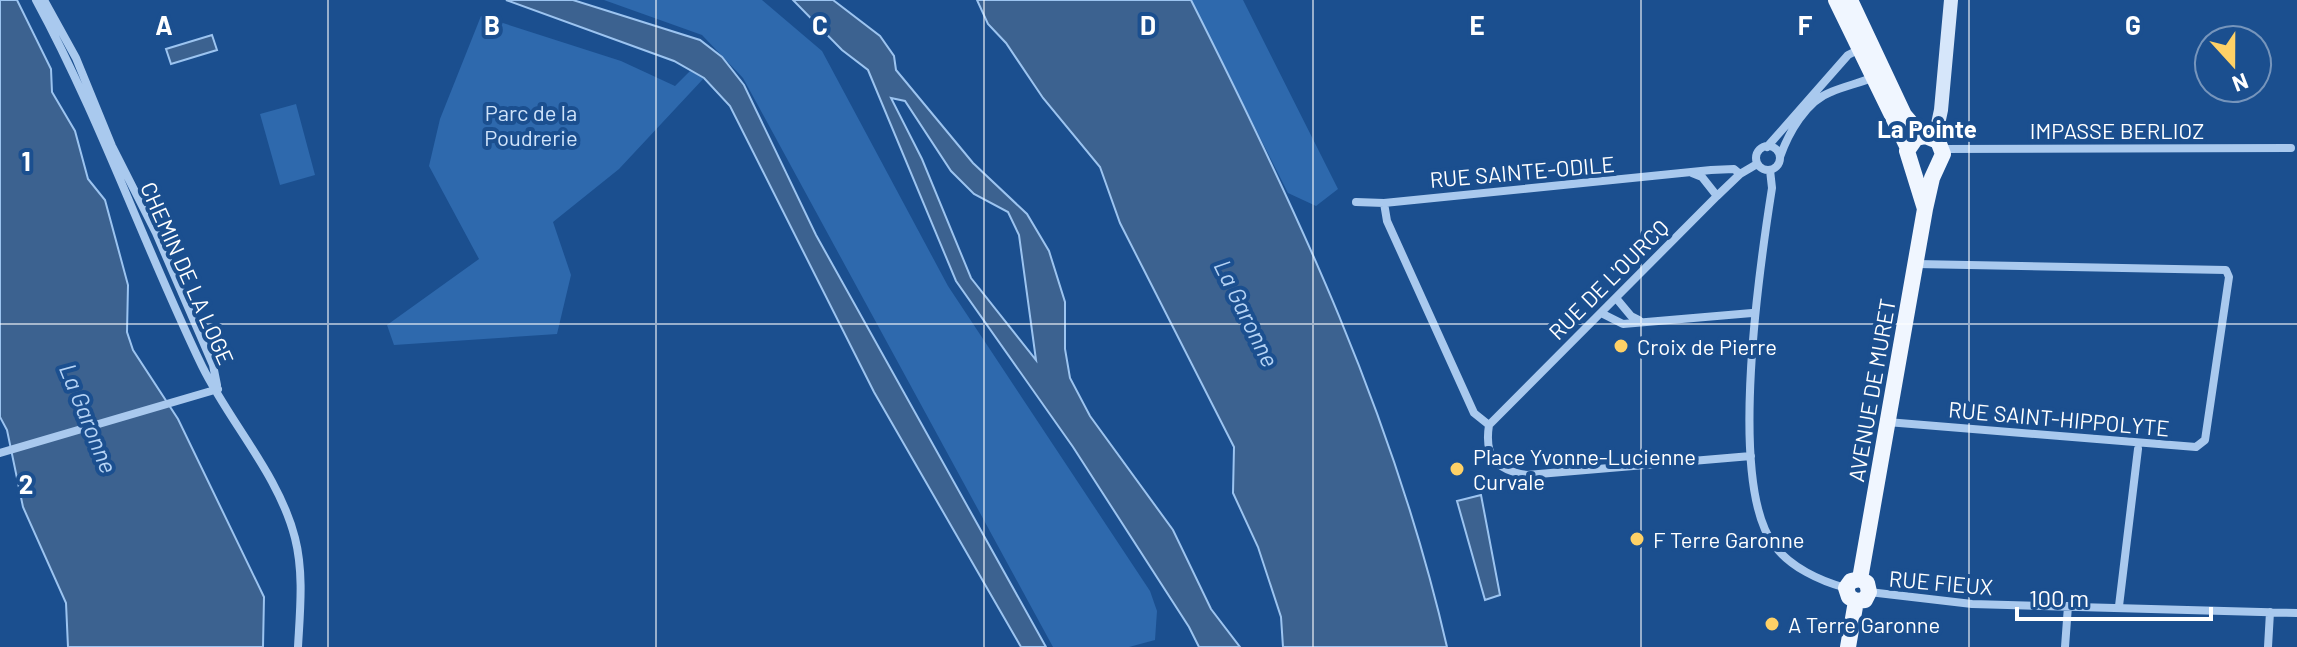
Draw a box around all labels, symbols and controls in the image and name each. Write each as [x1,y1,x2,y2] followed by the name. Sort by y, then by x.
[155,9,173,40] text: A
[484,9,500,40] text: B
[812,9,828,40] text: C
[1140,9,1156,40] text: D
[1469,9,1485,40] text: E
[1798,9,1813,40] text: F
[2125,9,2141,40] text: G
[2193,24,2273,104] north arrow
[2229,69,2252,98] text: N
[484,99,578,150] park label: Parc de la Poudrerie
[1877,114,1977,143] district label: La Pointe
[2030,117,2204,143] street label: IMPASSE BERLIOZ
[21,145,31,176] text: 1
[1428,150,1616,192] street label: RUE SAINTE-ODILE
[136,178,240,368] street label: CHEMIN DE LA LOGE
[1543,214,1673,344] street label: RUE DE L'OURCQ
[1209,255,1285,371] water label: La Garonne
[1842,296,1900,484] street label: AVENUE DE MURET
[1637,333,1777,359] place label: Croix de Pierre
[1612,337,1630,355] marker: Croix de Pierre
[54,359,124,477] water label: La Garonne
[1947,395,2171,441] street label: RUE SAINT-HIPPOLYTE
[1473,443,1696,494] place label: Place Yvonne-Lucienne Curvale
[1448,460,1466,478] marker: Place Yvonne-Lucienne Curvale
[19,468,33,499] text: 2
[1653,526,1804,552] place label: F Terre Garonne
[1628,530,1646,548] marker: F Terre Garonne
[1888,565,1994,599] street label: RUE FIEUX
[2017,571,2211,621] scale bar
[2029,583,2089,612] text: 100 m
[1788,611,1940,637] place label: A Terre Garonne
[1763,615,1781,633] marker: A Terre Garonne

